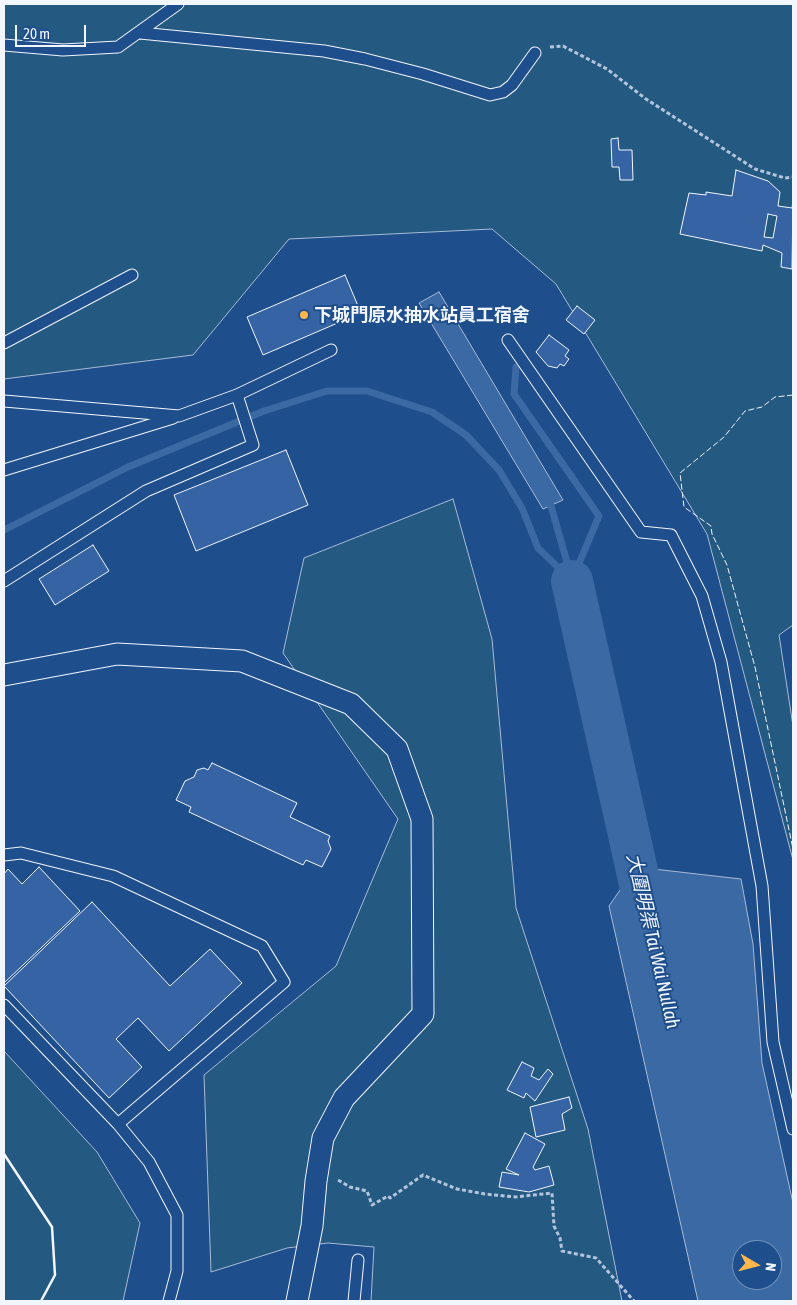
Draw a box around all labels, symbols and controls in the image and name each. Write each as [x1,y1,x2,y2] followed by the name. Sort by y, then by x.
[18,15,89,47] scale bar
[23,25,50,42] text: 20 m
[314,304,530,326] place label: 下城門原水抽水站員工宿舍
[298,309,310,321] marker: 下城門原水抽水站員工宿舍
[622,851,684,1031] water label: 大圍明渠 Tai Wai Nullah
[732,1240,782,1290] north arrow
[762,1262,779,1272] text: N

